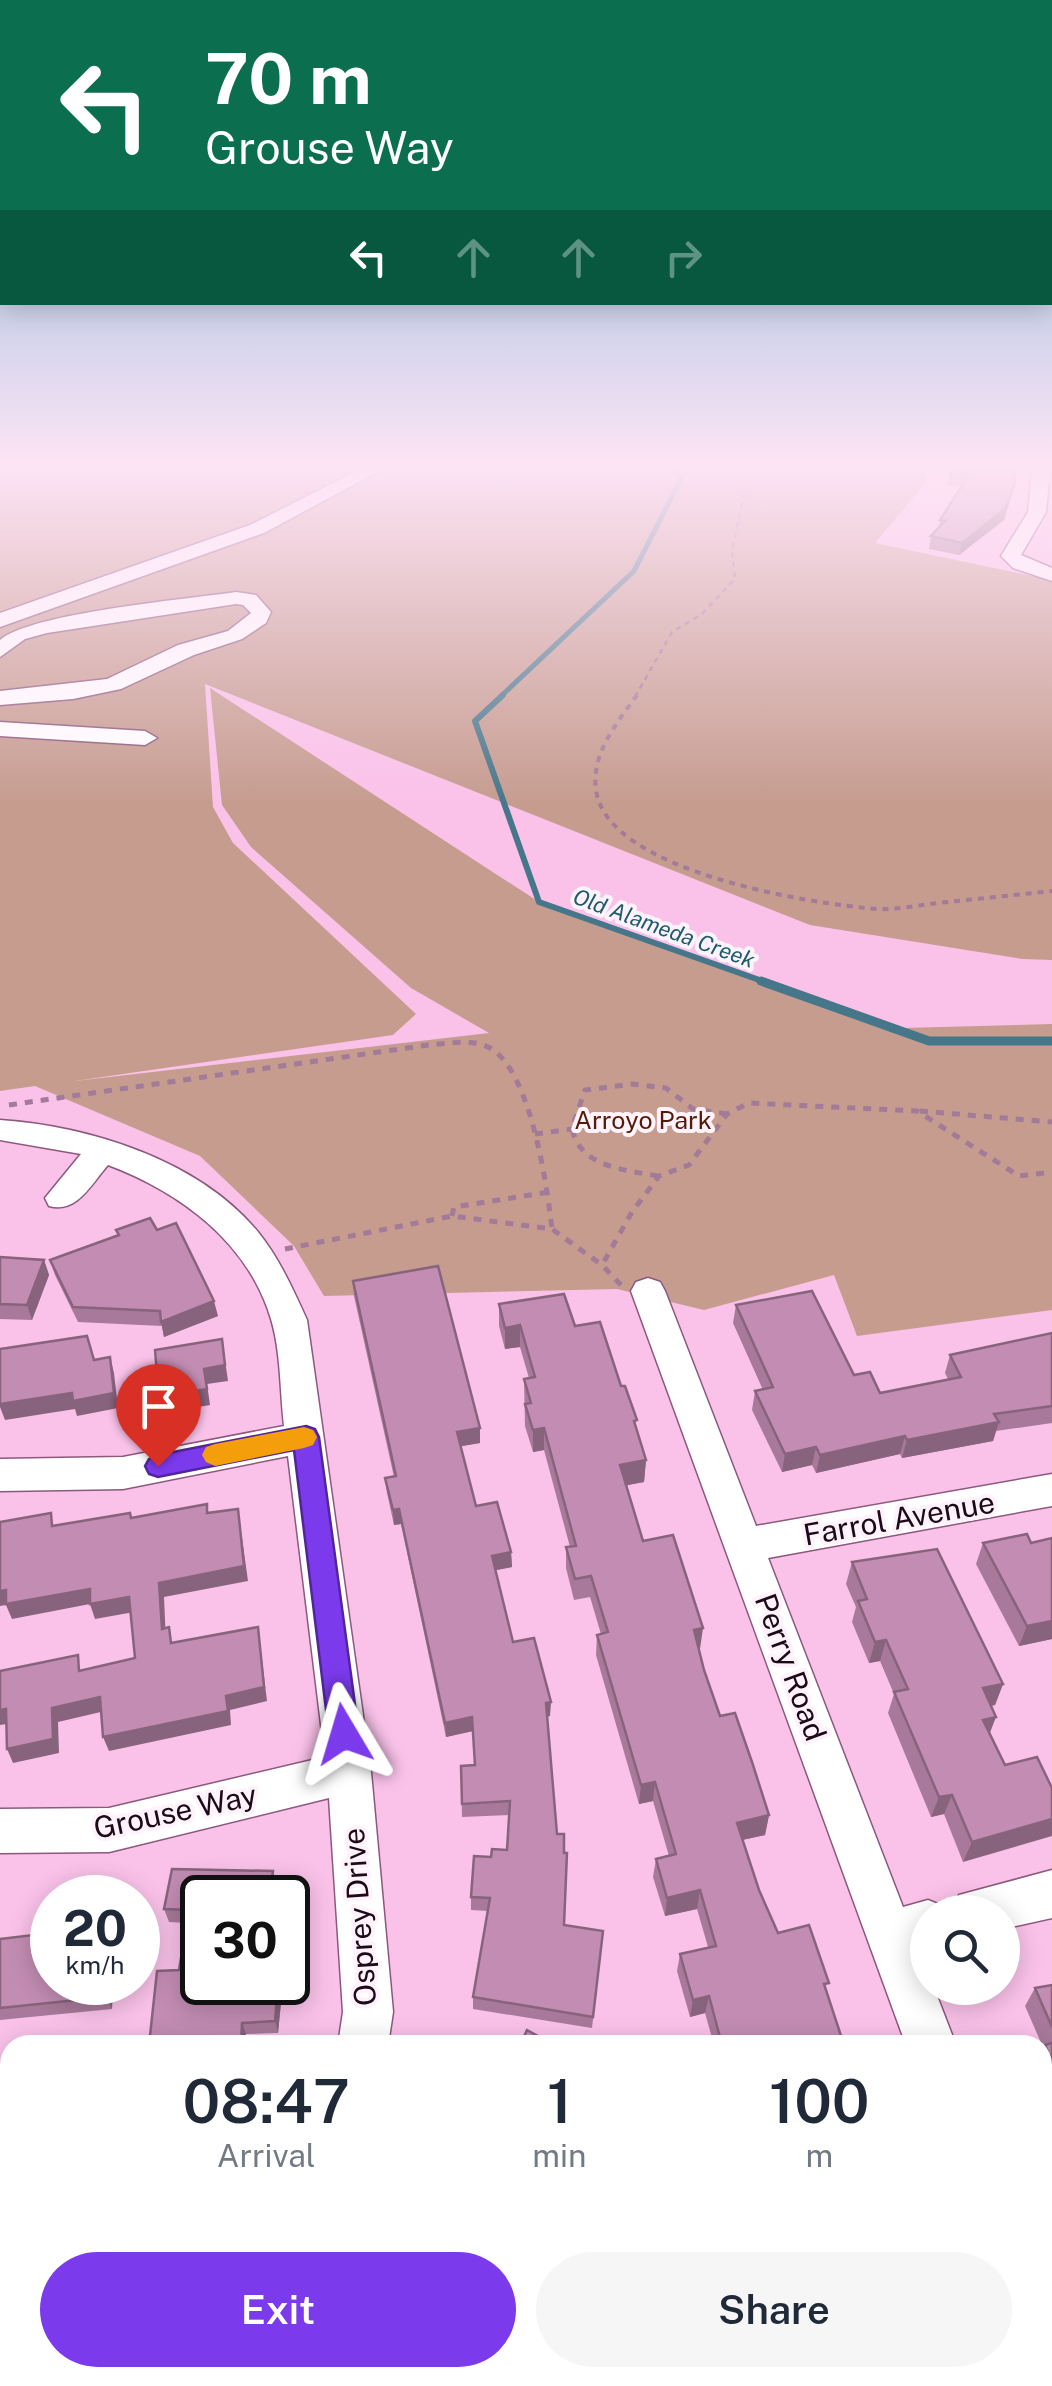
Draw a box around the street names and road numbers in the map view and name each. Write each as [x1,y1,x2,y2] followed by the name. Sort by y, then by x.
[800,1483,998,1553] street label: Farrol Avenue
[748,1588,834,1746] street label: Perry Road
[90,1776,260,1846] street label: Grouse Way
[335,1827,383,2007] street label: Osprey Drive

